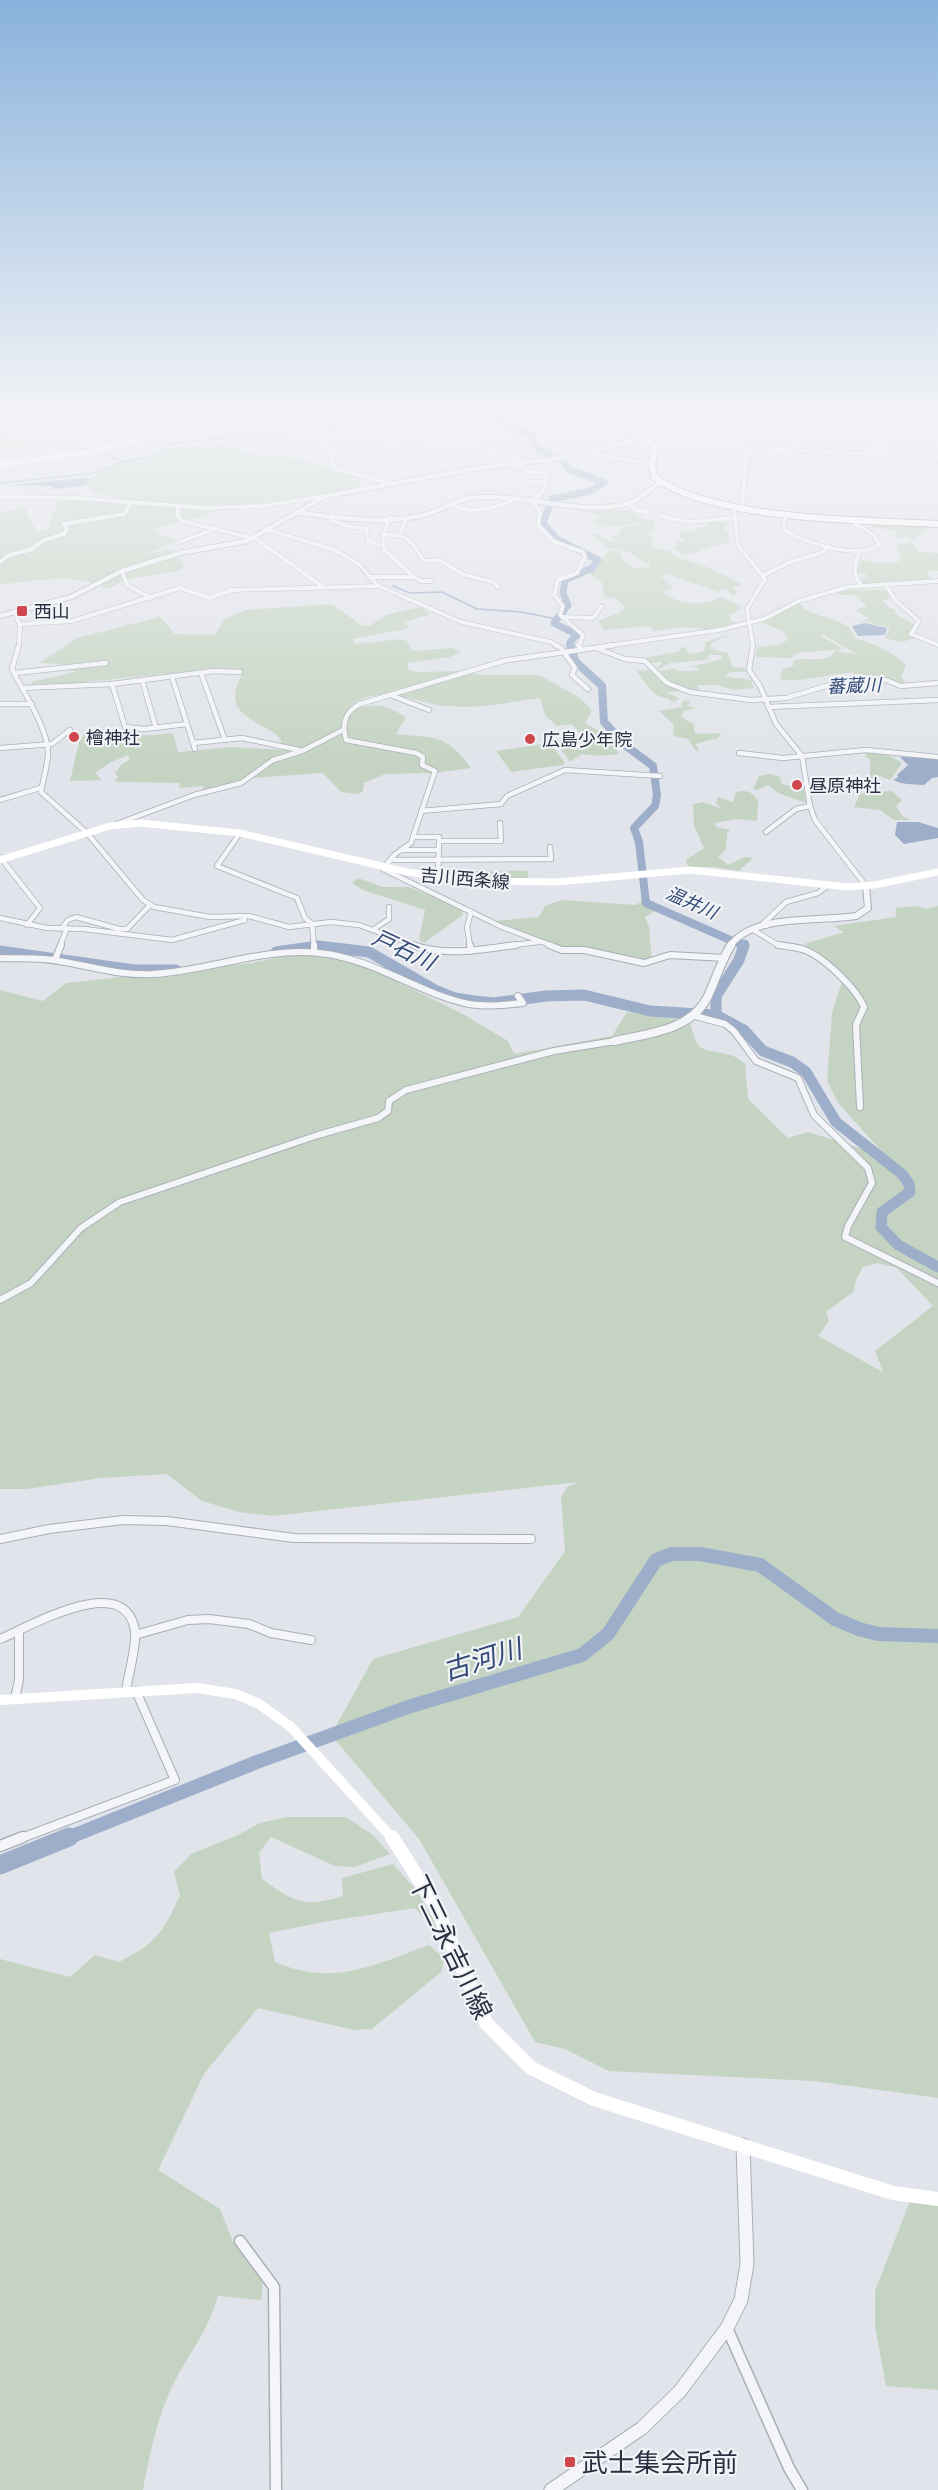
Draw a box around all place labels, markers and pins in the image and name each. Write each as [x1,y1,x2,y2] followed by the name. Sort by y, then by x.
[34,600,70,622] place label: 西山
[15,604,29,618] marker: 西山
[86,726,140,748] place label: 檜神社
[542,728,632,750] place label: 広島少年院
[67,730,81,744] marker: 檜神社
[523,732,537,746] marker: 広島少年院
[809,774,881,796] place label: 昼原神社
[790,778,804,792] marker: 昼原神社
[582,2447,738,2478] place label: 武士集会所前
[563,2455,577,2469] marker: 武士集会所前

